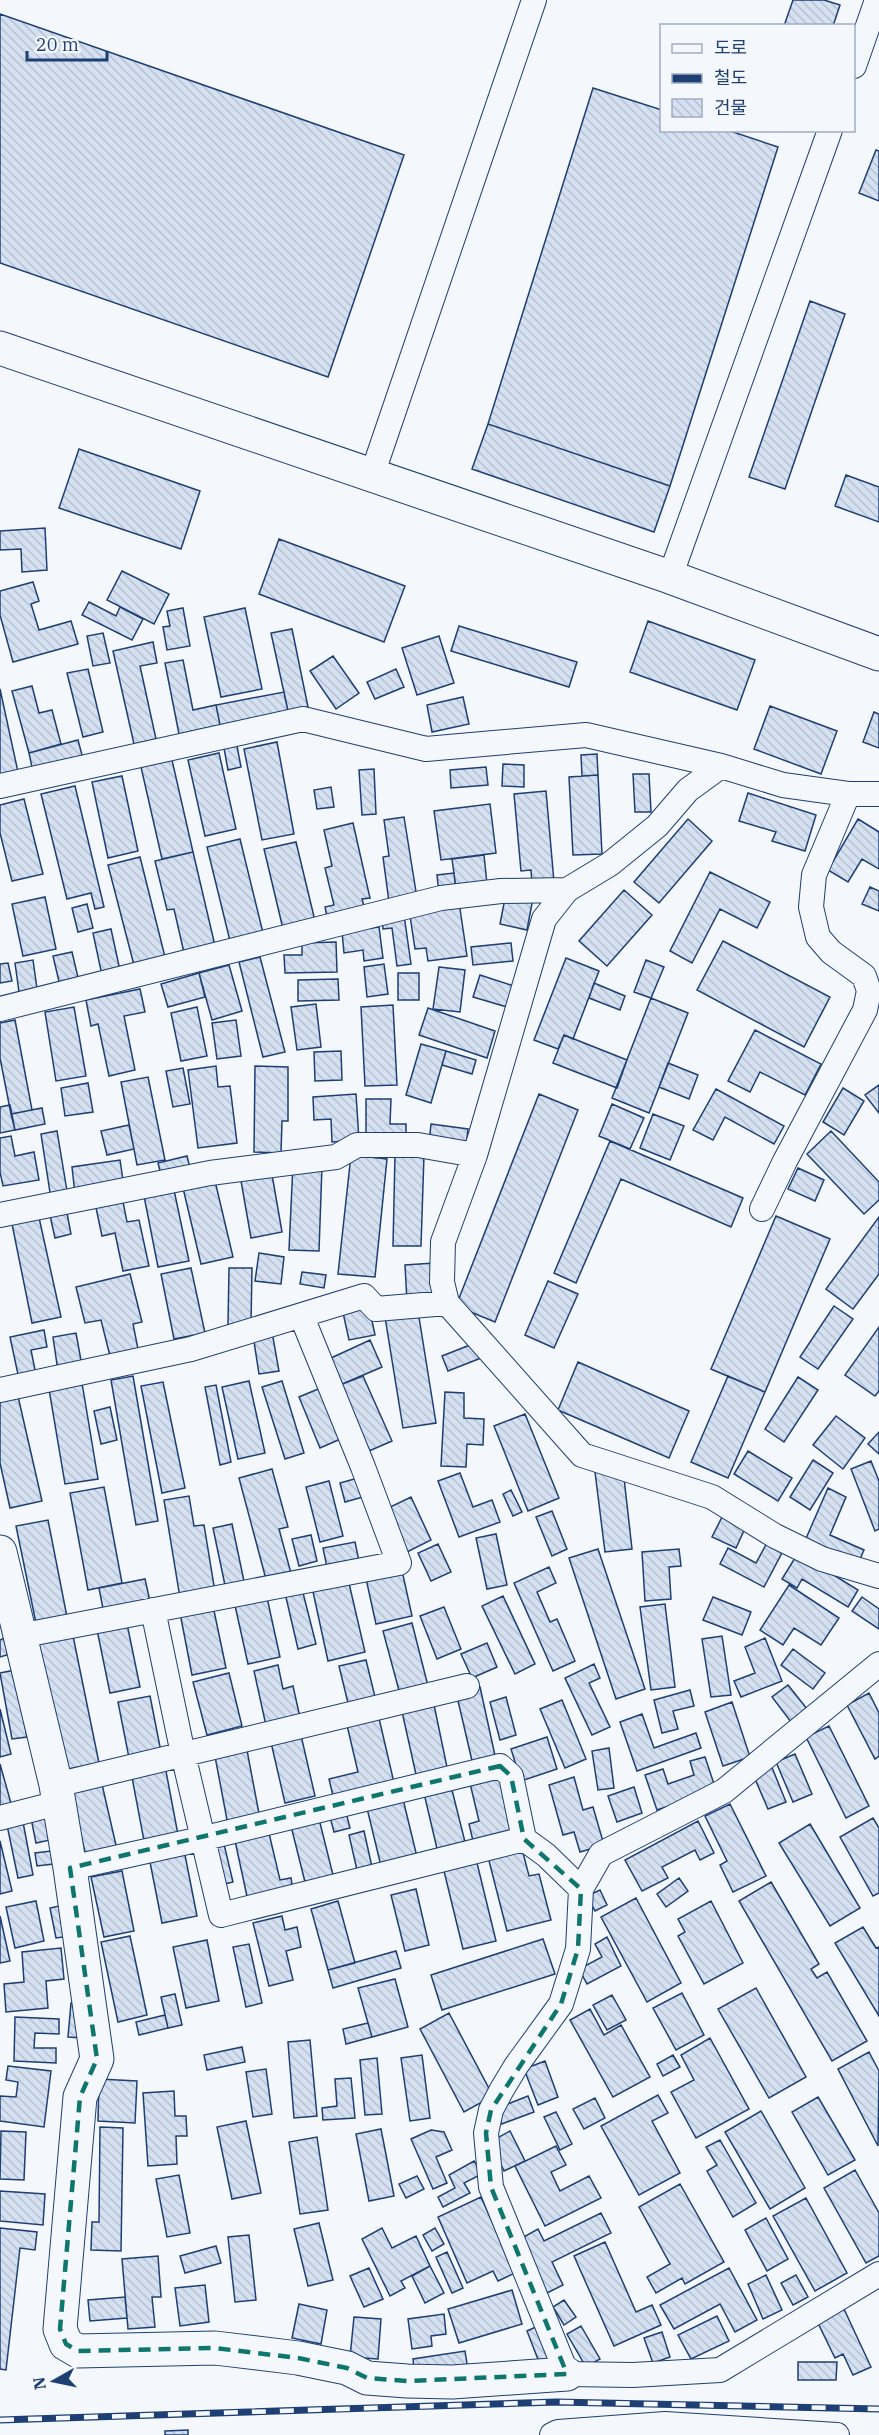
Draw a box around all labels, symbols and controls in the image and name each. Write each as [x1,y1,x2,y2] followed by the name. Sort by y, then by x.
[27,24,106,62] scale bar
[660,24,855,132] legend
[36,33,79,56] text: 20 m
[714,36,747,59] text: 도로
[714,66,747,89] text: 철도
[714,96,747,119] text: 건물
[24,2351,84,2411] north arrow
[28,2376,50,2391] text: N

